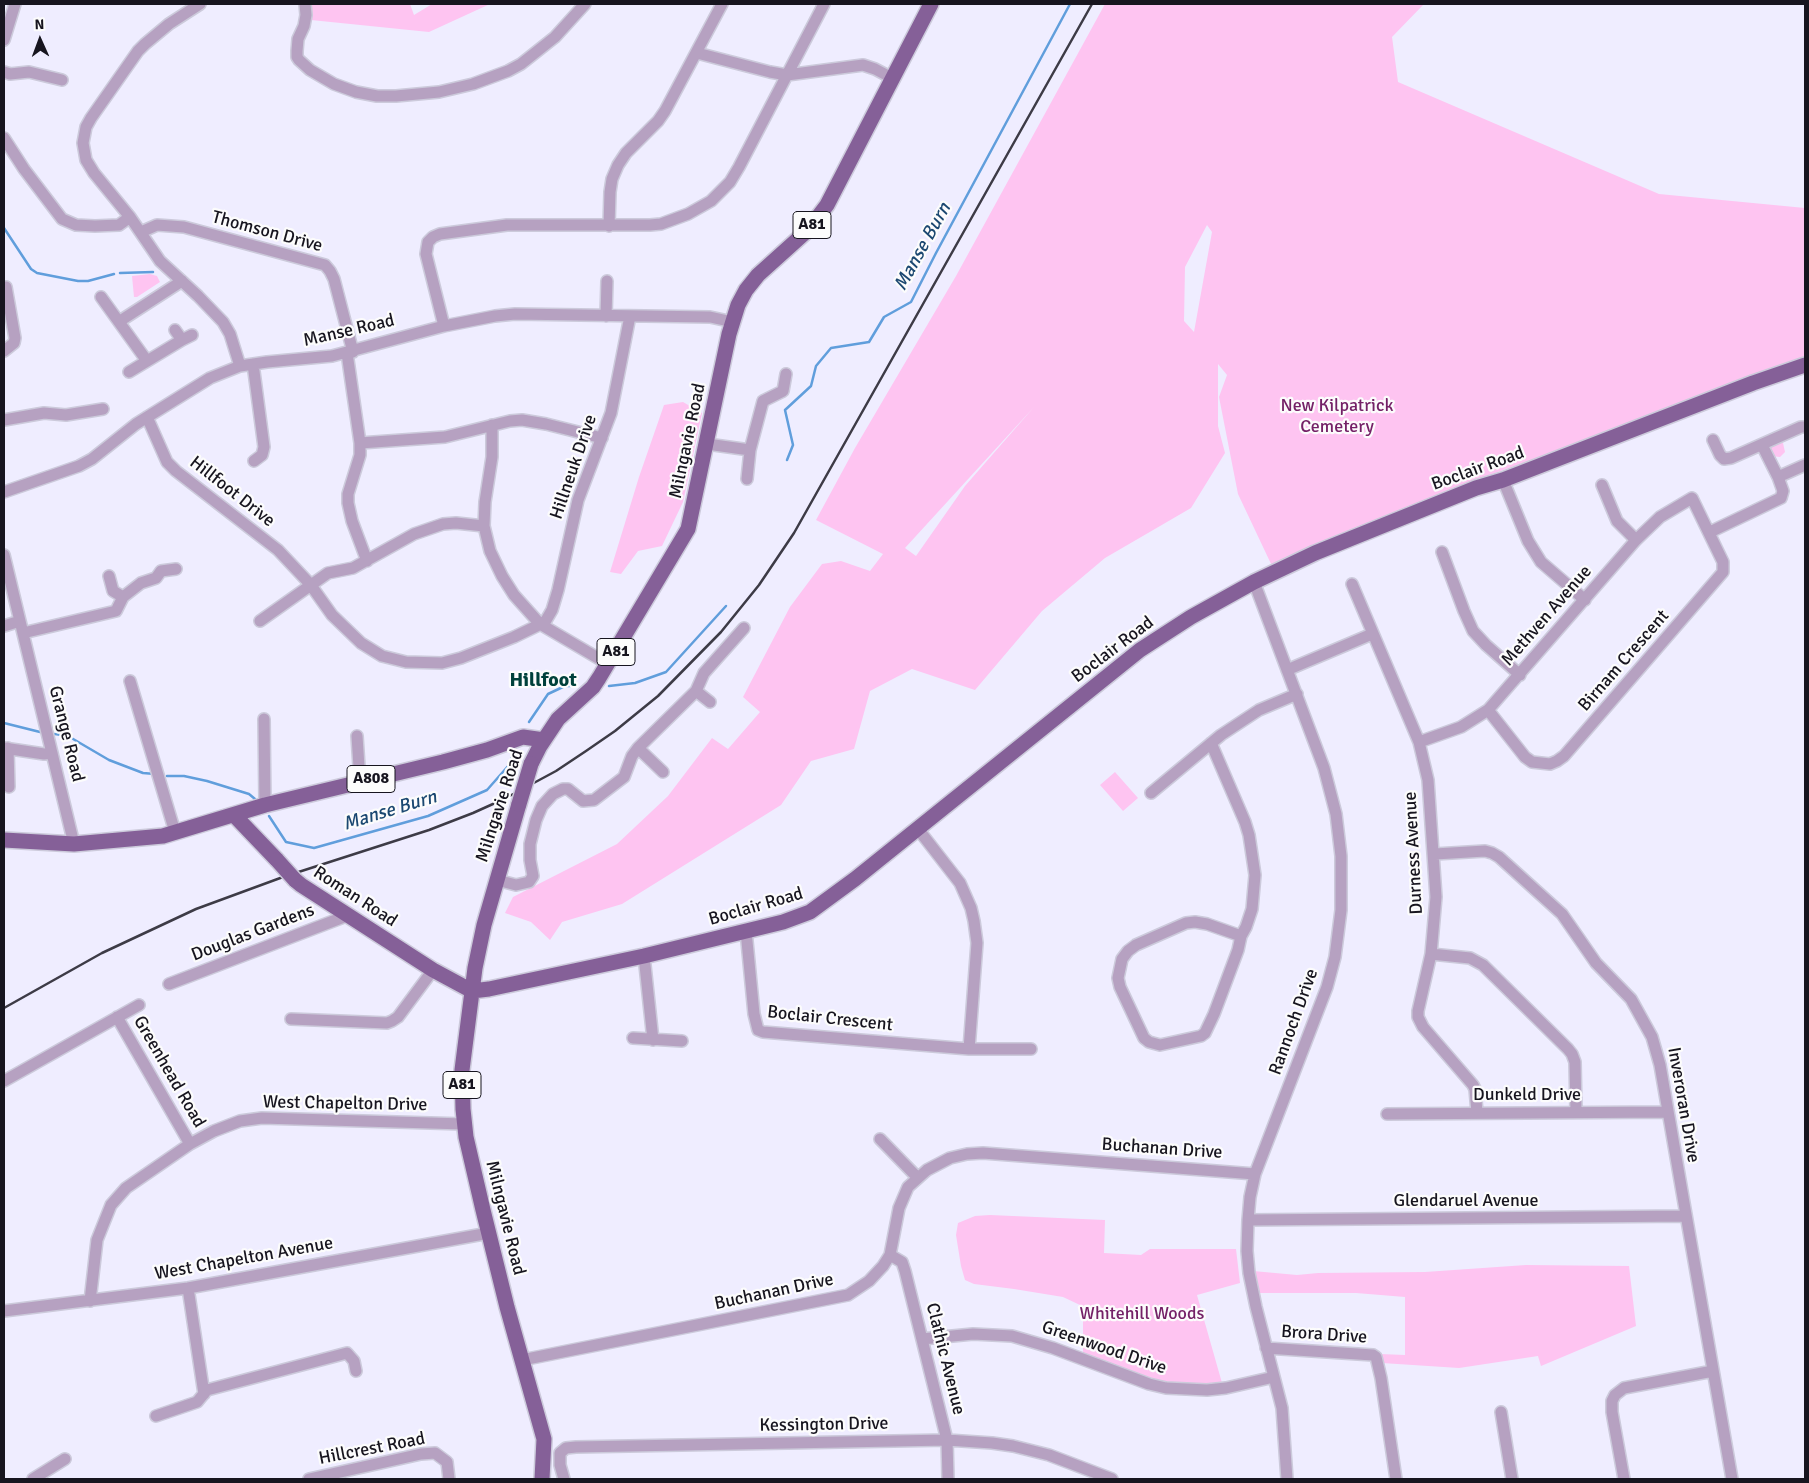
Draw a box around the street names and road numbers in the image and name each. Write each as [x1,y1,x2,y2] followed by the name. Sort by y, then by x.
[209,207,325,257] street label: Thomson Drive
[793,212,831,238] road number: A81
[301,310,397,352] street label: Manse Road
[665,381,711,501] street label: Milngavie Road
[546,412,602,522] street label: Hillneuk Drive
[1429,442,1527,496] street label: Boclair Road
[185,452,279,532] street label: Hillfoot Drive
[1497,561,1597,671] street label: Methven Avenue
[1574,606,1674,716] street label: Birnam Crescent
[1068,612,1158,688] street label: Boclair Road
[597,638,635,666] road number: A81
[44,684,88,784] street label: Grange Road
[472,747,528,865] street label: Milngavie Road
[347,766,395,792] road number: A808
[1400,791,1428,915] street label: Durness Avenue
[309,862,401,932] street label: Roman Road
[706,883,806,931] street label: Boclair Road
[188,900,318,966] street label: Douglas Gardens
[1265,966,1323,1078] street label: Rannoch Drive
[766,1002,894,1036] street label: Boclair Crescent
[128,1012,210,1132] street label: Greenhead Road
[1662,1045,1704,1165] street label: Inveroran Drive
[443,1072,481,1098] road number: A81
[1473,1084,1581,1106] street label: Dunkeld Drive
[263,1092,427,1116] street label: West Chapelton Drive
[1101,1134,1223,1164] street label: Buchanan Drive
[480,1159,530,1277] street label: Milngavie Road
[1393,1190,1539,1212] street label: Glendaruel Avenue
[153,1233,335,1285] street label: West Chapelton Avenue
[713,1269,835,1315] street label: Buchanan Drive
[921,1301,969,1417] street label: Clathic Avenue
[1039,1317,1169,1379] street label: Greenwood Drive
[1280,1321,1368,1349] street label: Brora Drive
[759,1413,889,1437] street label: Kessington Drive
[317,1428,427,1470] street label: Hillcrest Road

